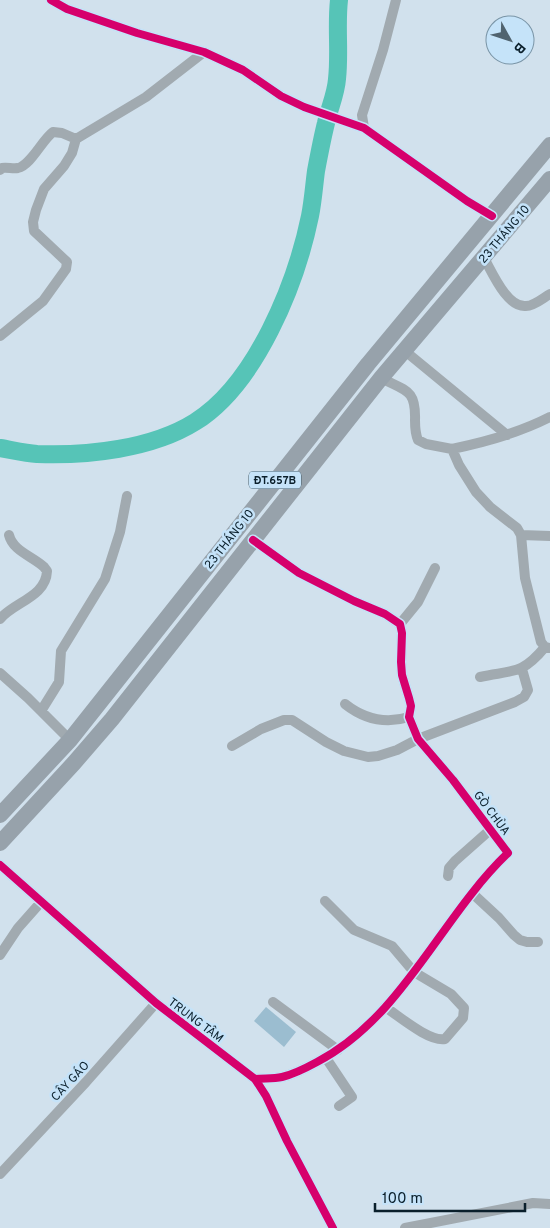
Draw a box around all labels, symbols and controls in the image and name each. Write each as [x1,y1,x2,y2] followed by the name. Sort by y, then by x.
[485,15,535,65] north arrow
[509,38,528,57] text: B
[476,202,534,267] street label: 23 THÁNG 10
[249,472,301,488] road number: ĐT.657B
[201,506,258,573] street label: 23 THÁNG 10
[469,788,513,839] street label: GÒ CHÙA
[164,995,226,1047] street label: TRUNG TÂM
[48,1058,93,1105] street label: CÂY GÁO
[375,1180,525,1212] scale bar
[382,1190,423,1209] text: 100 m

